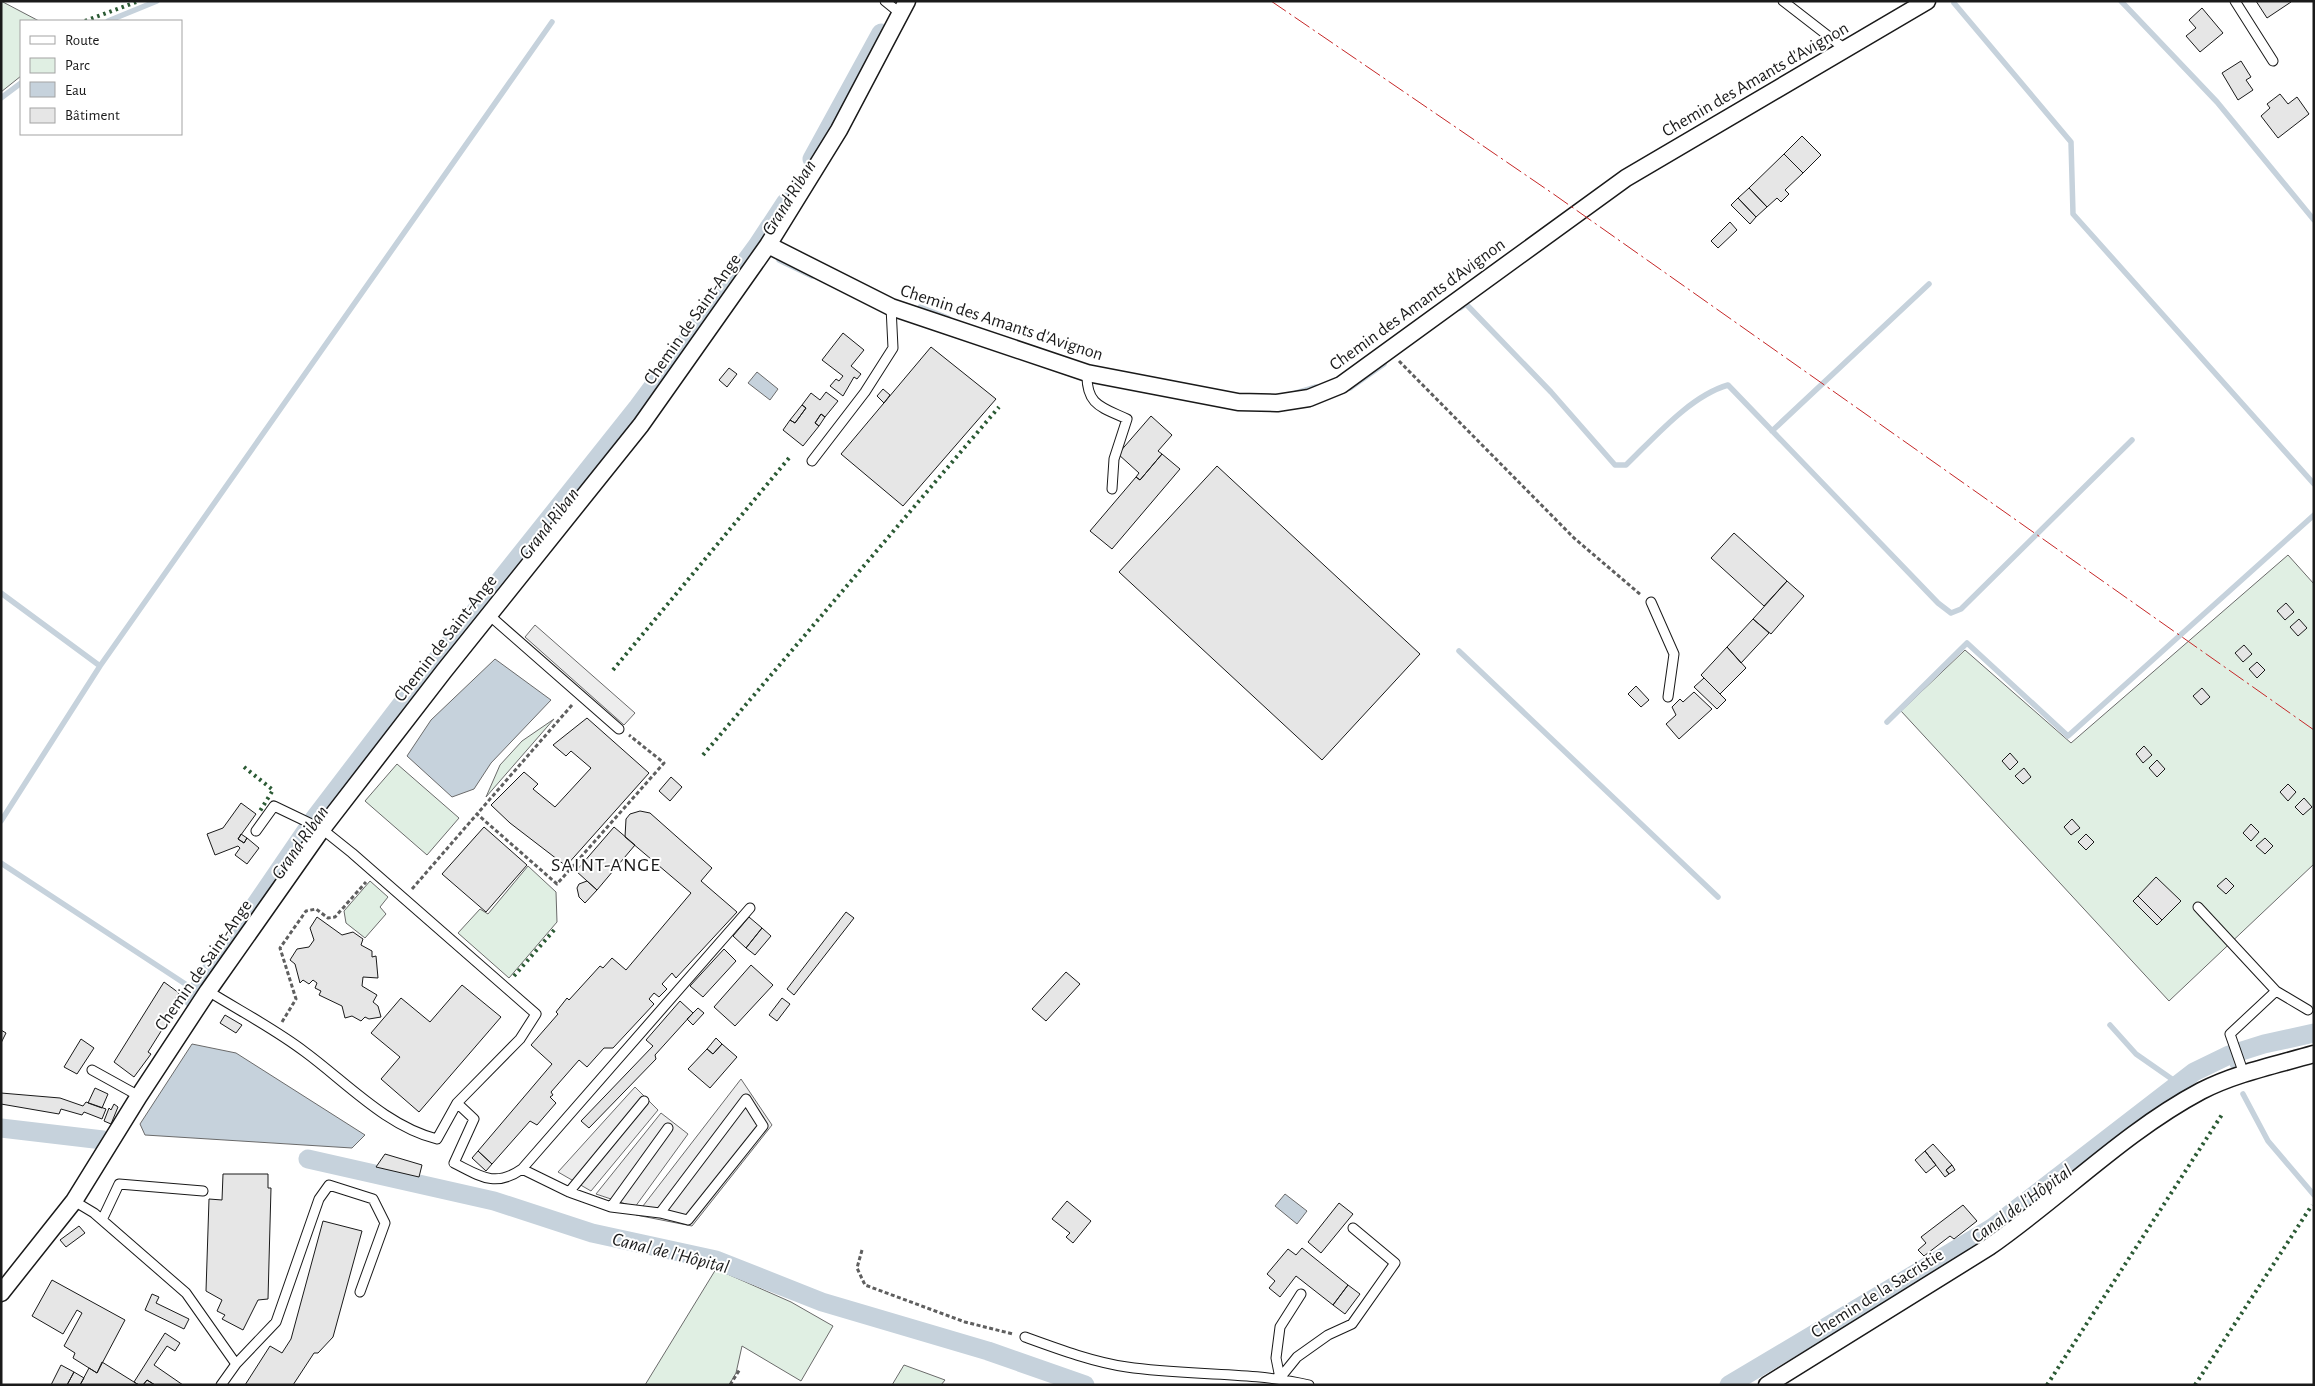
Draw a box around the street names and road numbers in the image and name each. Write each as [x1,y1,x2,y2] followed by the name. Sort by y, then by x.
[1659,19,1852,141] street label: Chemin des Amants d'Avignon
[1327,235,1509,374] street label: Chemin des Amants d'Avignon
[641,251,745,388] street label: Chemin de Saint-Ange
[898,282,1105,364] street label: Chemin des Amants d'Avignon
[391,572,501,705] street label: Chemin de Saint-Ange
[152,897,256,1034] street label: Chemin de Saint-Ange
[1808,1246,1947,1342] street label: Chemin de la Sacristie

